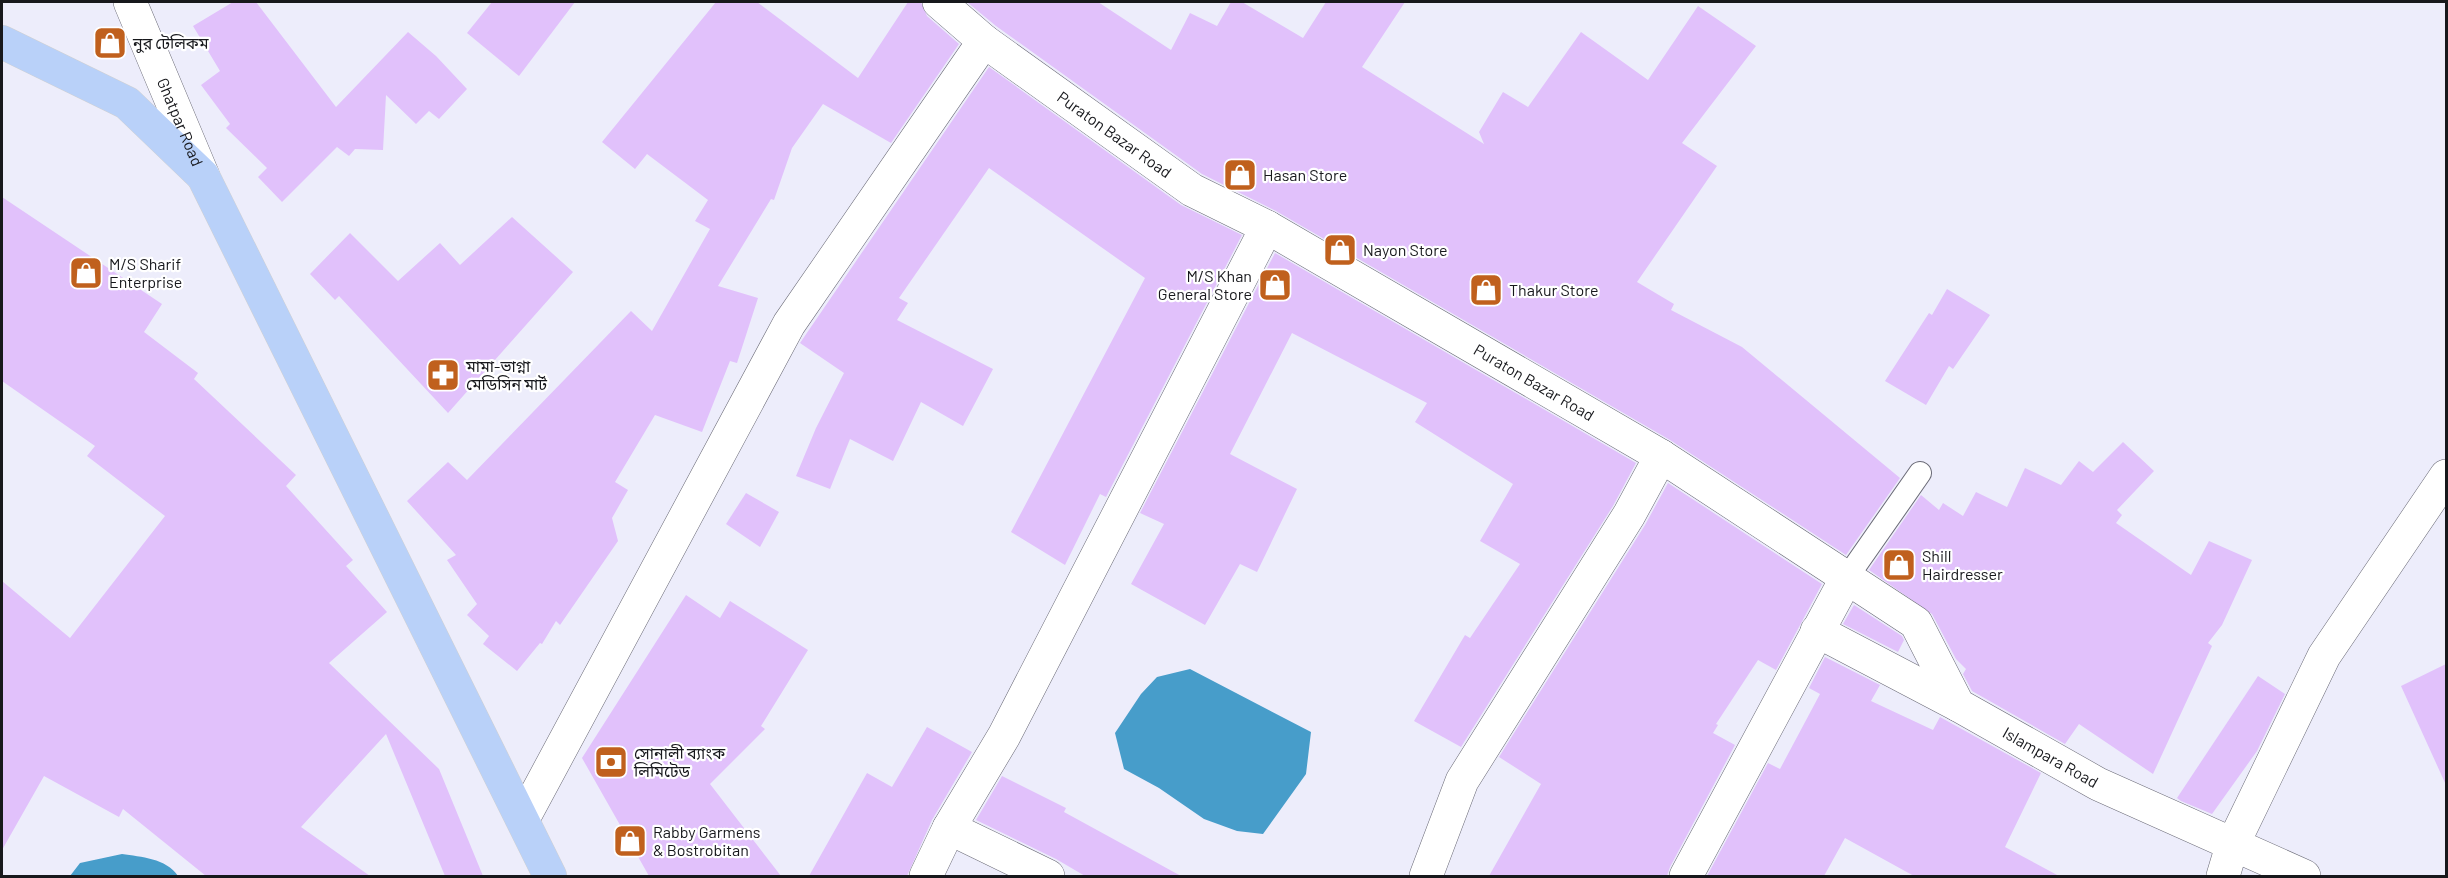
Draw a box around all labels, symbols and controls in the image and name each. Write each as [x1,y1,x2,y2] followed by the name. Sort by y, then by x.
[92,25,128,61] shop icon: নুর টেলিকম
[132,33,209,53] place label: নুর টেলিকম
[154,75,208,169] street label: Ghatpar Road
[1054,87,1176,181] street label: Puraton Bazar Road
[1222,157,1258,193] shop icon: Hasan Store
[1263,165,1347,184] place label: Hasan Store
[1322,232,1358,268] shop icon: Nayon Store
[1363,240,1447,259] place label: Nayon Store
[109,254,182,291] place label: M/S Sharif Enterprise
[68,255,104,291] shop icon: M/S Sharif Enterprise
[1158,266,1252,303] place label: M/S Khan General Store
[1257,267,1293,303] shop icon: M/S Khan General Store
[1468,272,1504,308] shop icon: Thakur Store
[1509,280,1598,299] place label: Thakur Store
[1471,339,1598,424] street label: Puraton Bazar Road
[465,356,547,393] place label: মামা-ভাগ্না মেডিসিন মার্ট
[425,357,461,393] pharmacy icon: মামা-ভাগ্না মেডিসিন মার্ট
[1922,546,2003,583] place label: Shill Hairdresser
[1881,547,1917,583] shop icon: Shill Hairdresser
[2000,722,2102,791] street label: Islampara Road
[633,743,726,780] place label: সোনালী ব্যাংক লিমিটেড
[593,744,629,780] bank icon: সোনালী ব্যাংক লিমিটেড
[653,822,761,859] place label: Rabby Garmens & Bostrobitan
[612,823,648,859] shop icon: Rabby Garmens & Bostrobitan

